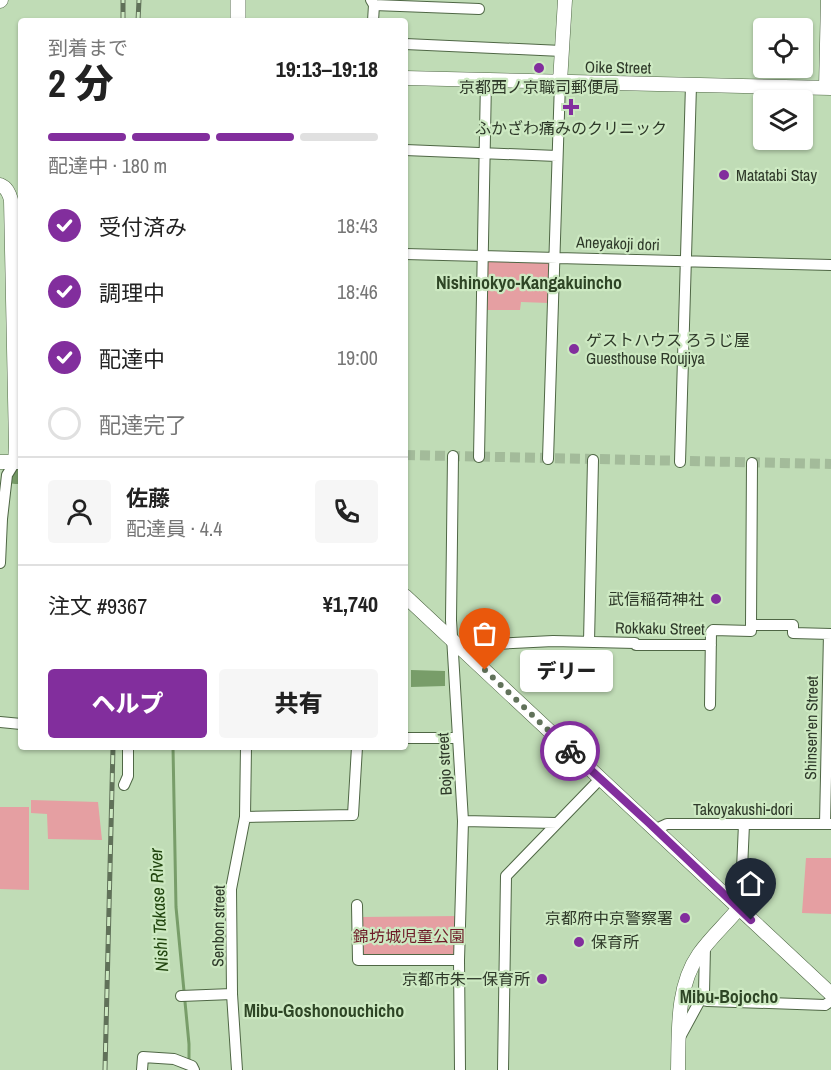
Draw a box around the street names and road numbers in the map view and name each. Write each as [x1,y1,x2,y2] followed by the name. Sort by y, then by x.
[585,55,652,79] street label: Oike Street
[575,231,660,255] street label: Aneyakoji dori
[615,616,705,640] street label: Rokkaku Street
[799,676,823,780] street label: Shinsen'en Street
[431,732,457,796] street label: Bojo street
[693,798,793,820] street label: Takoyakushi-dori
[206,885,230,967] street label: Senbon street

